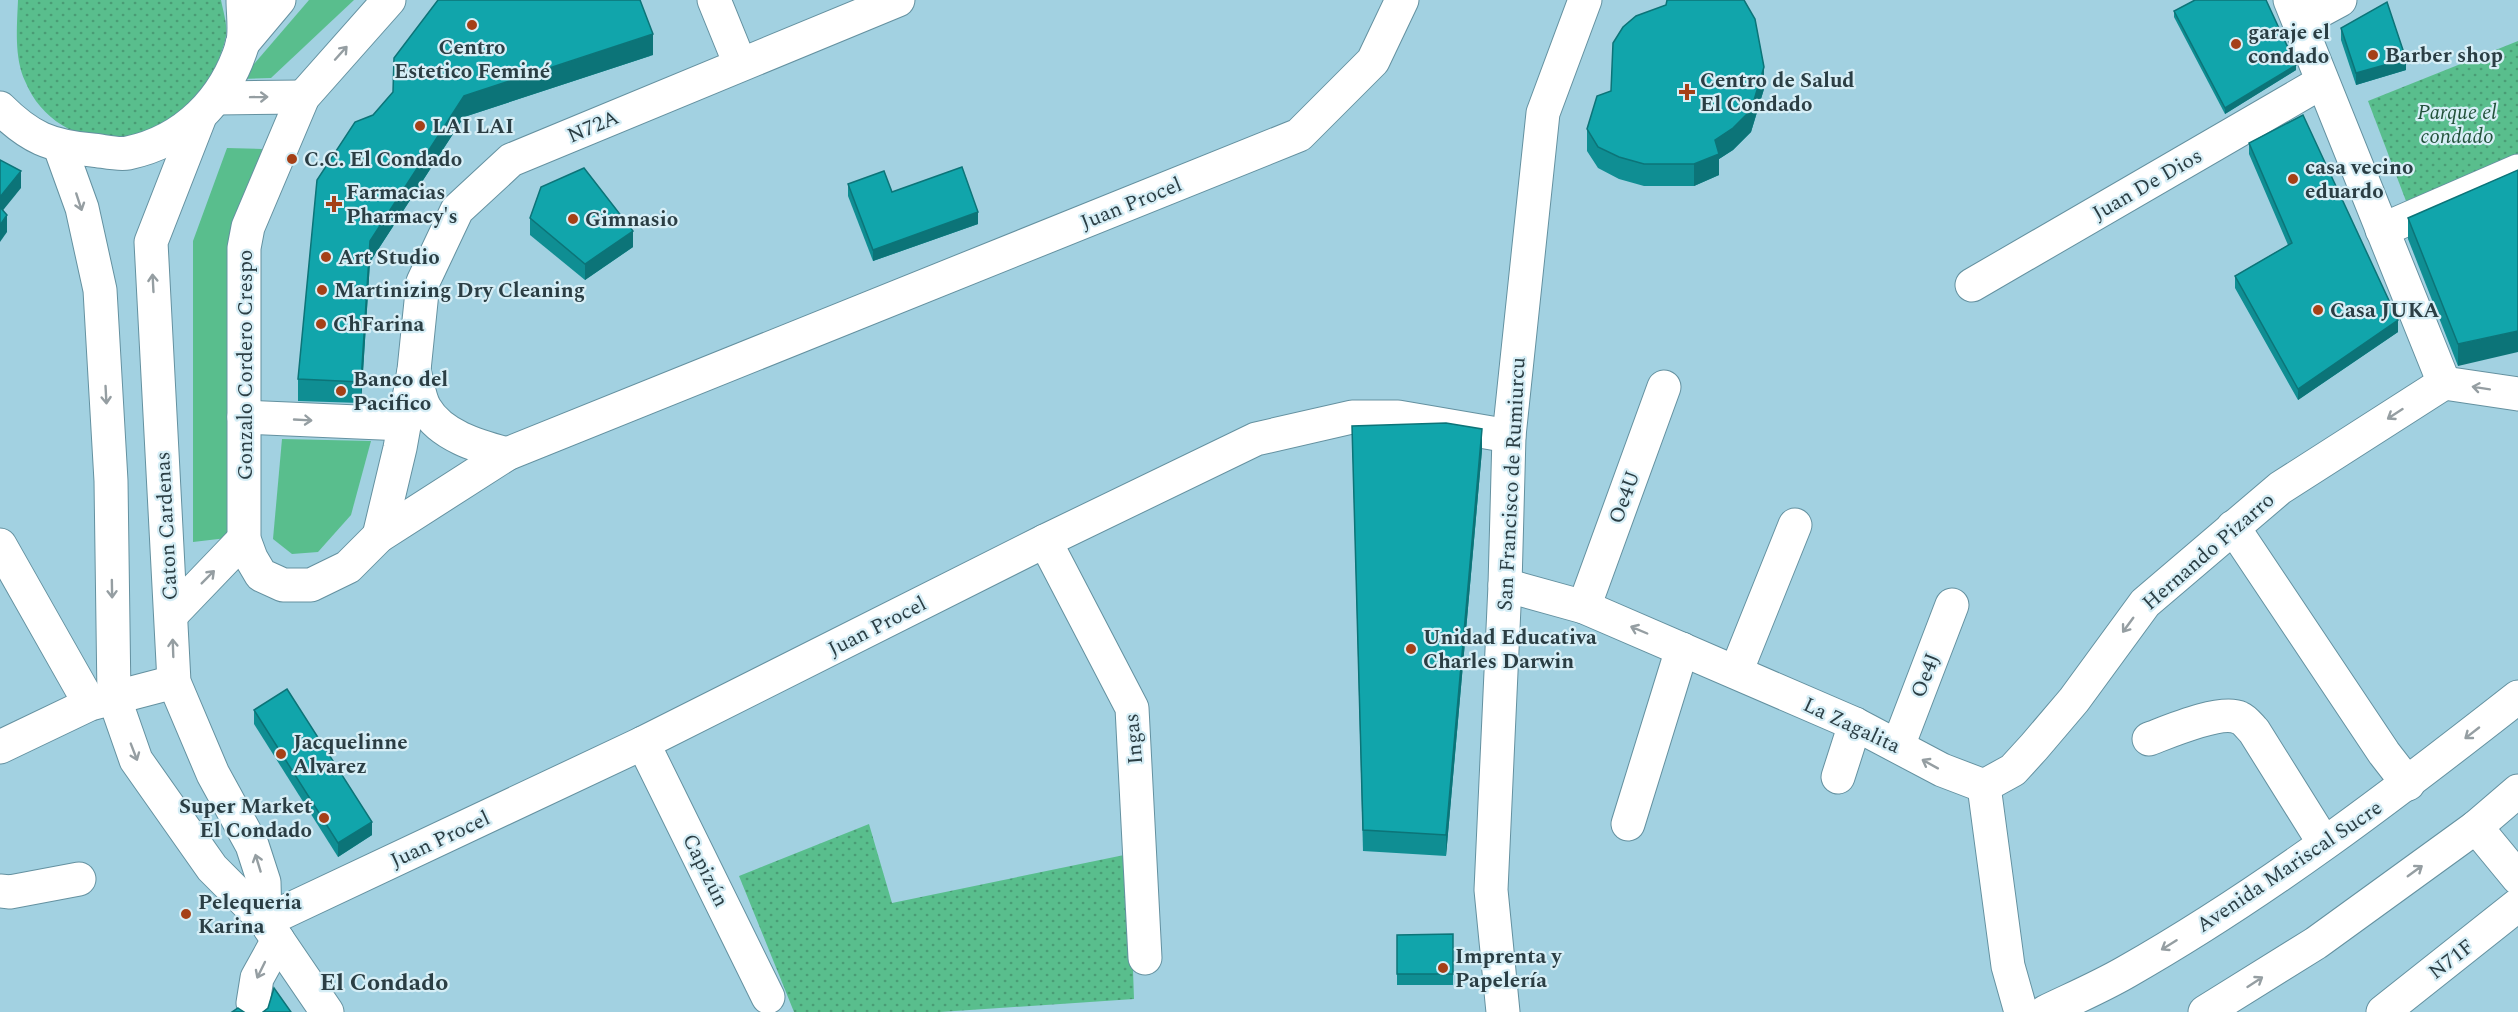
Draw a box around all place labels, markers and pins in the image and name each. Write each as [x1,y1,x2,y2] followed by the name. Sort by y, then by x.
[2248,17,2330,73] place label: garaje el condado
[465,18,479,32] marker: Centro Estetico Feminé
[394,32,550,88] place label: Centro Estetico Feminé
[2229,37,2243,51] marker: garaje el condado
[2385,40,2503,72] place label: Barber shop
[2366,48,2380,62] marker: Barber shop
[1700,65,1855,121] place label: Centro de Salud El Condado
[1678,83,1696,101] marker: Centro de Salud El Condado
[432,111,514,143] place label: LAI LAI
[413,119,427,133] marker: LAI LAI
[304,144,462,176] place label: C.C. El Condado
[285,152,299,166] marker: C.C. El Condado
[2305,152,2414,208] place label: casa vecino eduardo
[2286,172,2300,186] marker: casa vecino eduardo
[346,177,458,233] place label: Farmacias Pharmacy's
[327,197,341,211] marker: Farmacias Pharmacy's
[585,204,678,236] place label: Gimnasio
[566,212,580,226] marker: Gimnasio
[338,242,440,274] place label: Art Studio
[319,250,333,264] marker: Art Studio
[334,275,585,307] place label: Martinizing Dry Cleaning
[315,283,329,297] marker: Martinizing Dry Cleaning
[2330,295,2439,327] place label: Casa JUKA
[2311,303,2325,317] marker: Casa JUKA
[333,309,425,341] place label: ChFarina
[314,317,328,331] marker: ChFarina
[353,364,448,420] place label: Banco del Pacifico
[334,384,348,398] marker: Banco del Pacifico
[1423,622,1597,678] place label: Unidad Educativa Charles Darwin
[1404,642,1418,656] marker: Unidad Educativa Charles Darwin
[293,727,408,783] place label: Jacquelinne Alvarez
[274,747,288,761] marker: Jacquelinne Alvarez
[179,791,312,847] place label: Super Market El Condado
[317,811,331,825] marker: Super Market El Condado
[198,887,302,943] place label: Pelequeria Karina
[179,907,193,921] marker: Pelequeria Karina
[1455,941,1562,997] place label: Imprenta y Papelería
[1436,961,1450,975] marker: Imprenta y Papelería

